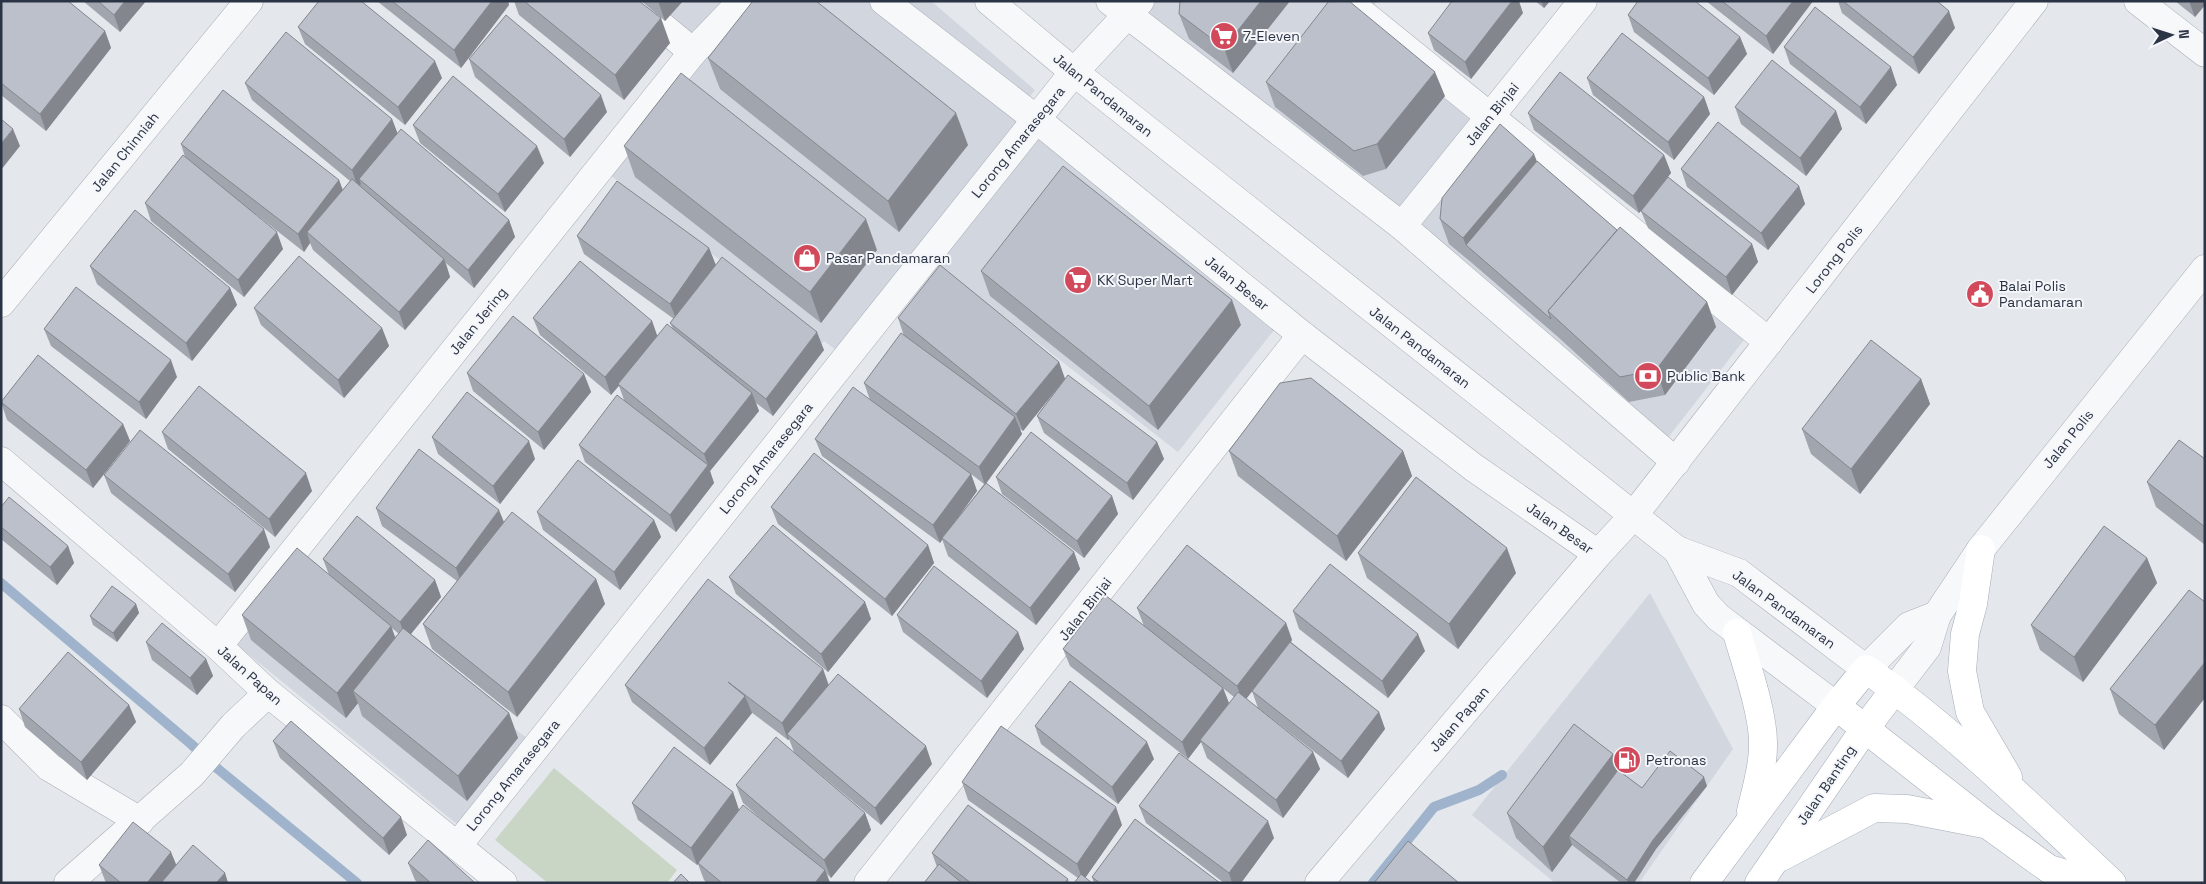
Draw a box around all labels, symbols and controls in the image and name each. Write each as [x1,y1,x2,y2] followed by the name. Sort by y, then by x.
[2146,10,2196,60] north arrow
[1209,21,1239,51] supermarket icon: 7-Eleven
[1243,27,1300,45] place label: 7-Eleven
[2175,29,2193,39] text: N
[1049,49,1157,141] street label: Jalan Pandamaran
[1461,79,1523,149] street label: Jalan Binjai
[967,82,1069,202] street label: Lorong Amarasegara
[87,108,163,196] street label: Jalan Chinniah
[1802,221,1866,297] street label: Lorong Polis
[792,243,822,273] shop icon: Pasar Pandamaran
[826,249,950,267] place label: Pasar Pandamaran
[1201,252,1273,314] street label: Jalan Besar
[1063,265,1093,295] supermarket icon: KK Super Mart
[1097,271,1193,289] place label: KK Super Mart
[1999,277,2083,311] place label: Balai Polis Pandamaran
[1965,279,1995,309] public building icon: Balai Polis Pandamaran
[445,283,511,359] street label: Jalan Jering
[1366,302,1474,392] street label: Jalan Pandamaran
[1633,361,1663,391] bank icon: Public Bank
[1667,367,1746,385] place label: Public Bank
[715,398,817,518] street label: Lorong Amarasegara
[2039,406,2097,472] street label: Jalan Polis
[1523,498,1597,558] street label: Jalan Besar
[1729,565,1839,653] street label: Jalan Pandamaran
[1055,574,1115,644] street label: Jalan Binjai
[214,641,286,709] street label: Jalan Papan
[1425,682,1493,756] street label: Jalan Papan
[462,715,564,835] street label: Lorong Amarasegara
[1793,741,1859,829] street label: Jalan Banting
[1612,745,1642,775] fuel station icon: Petronas
[1646,751,1706,769] place label: Petronas

